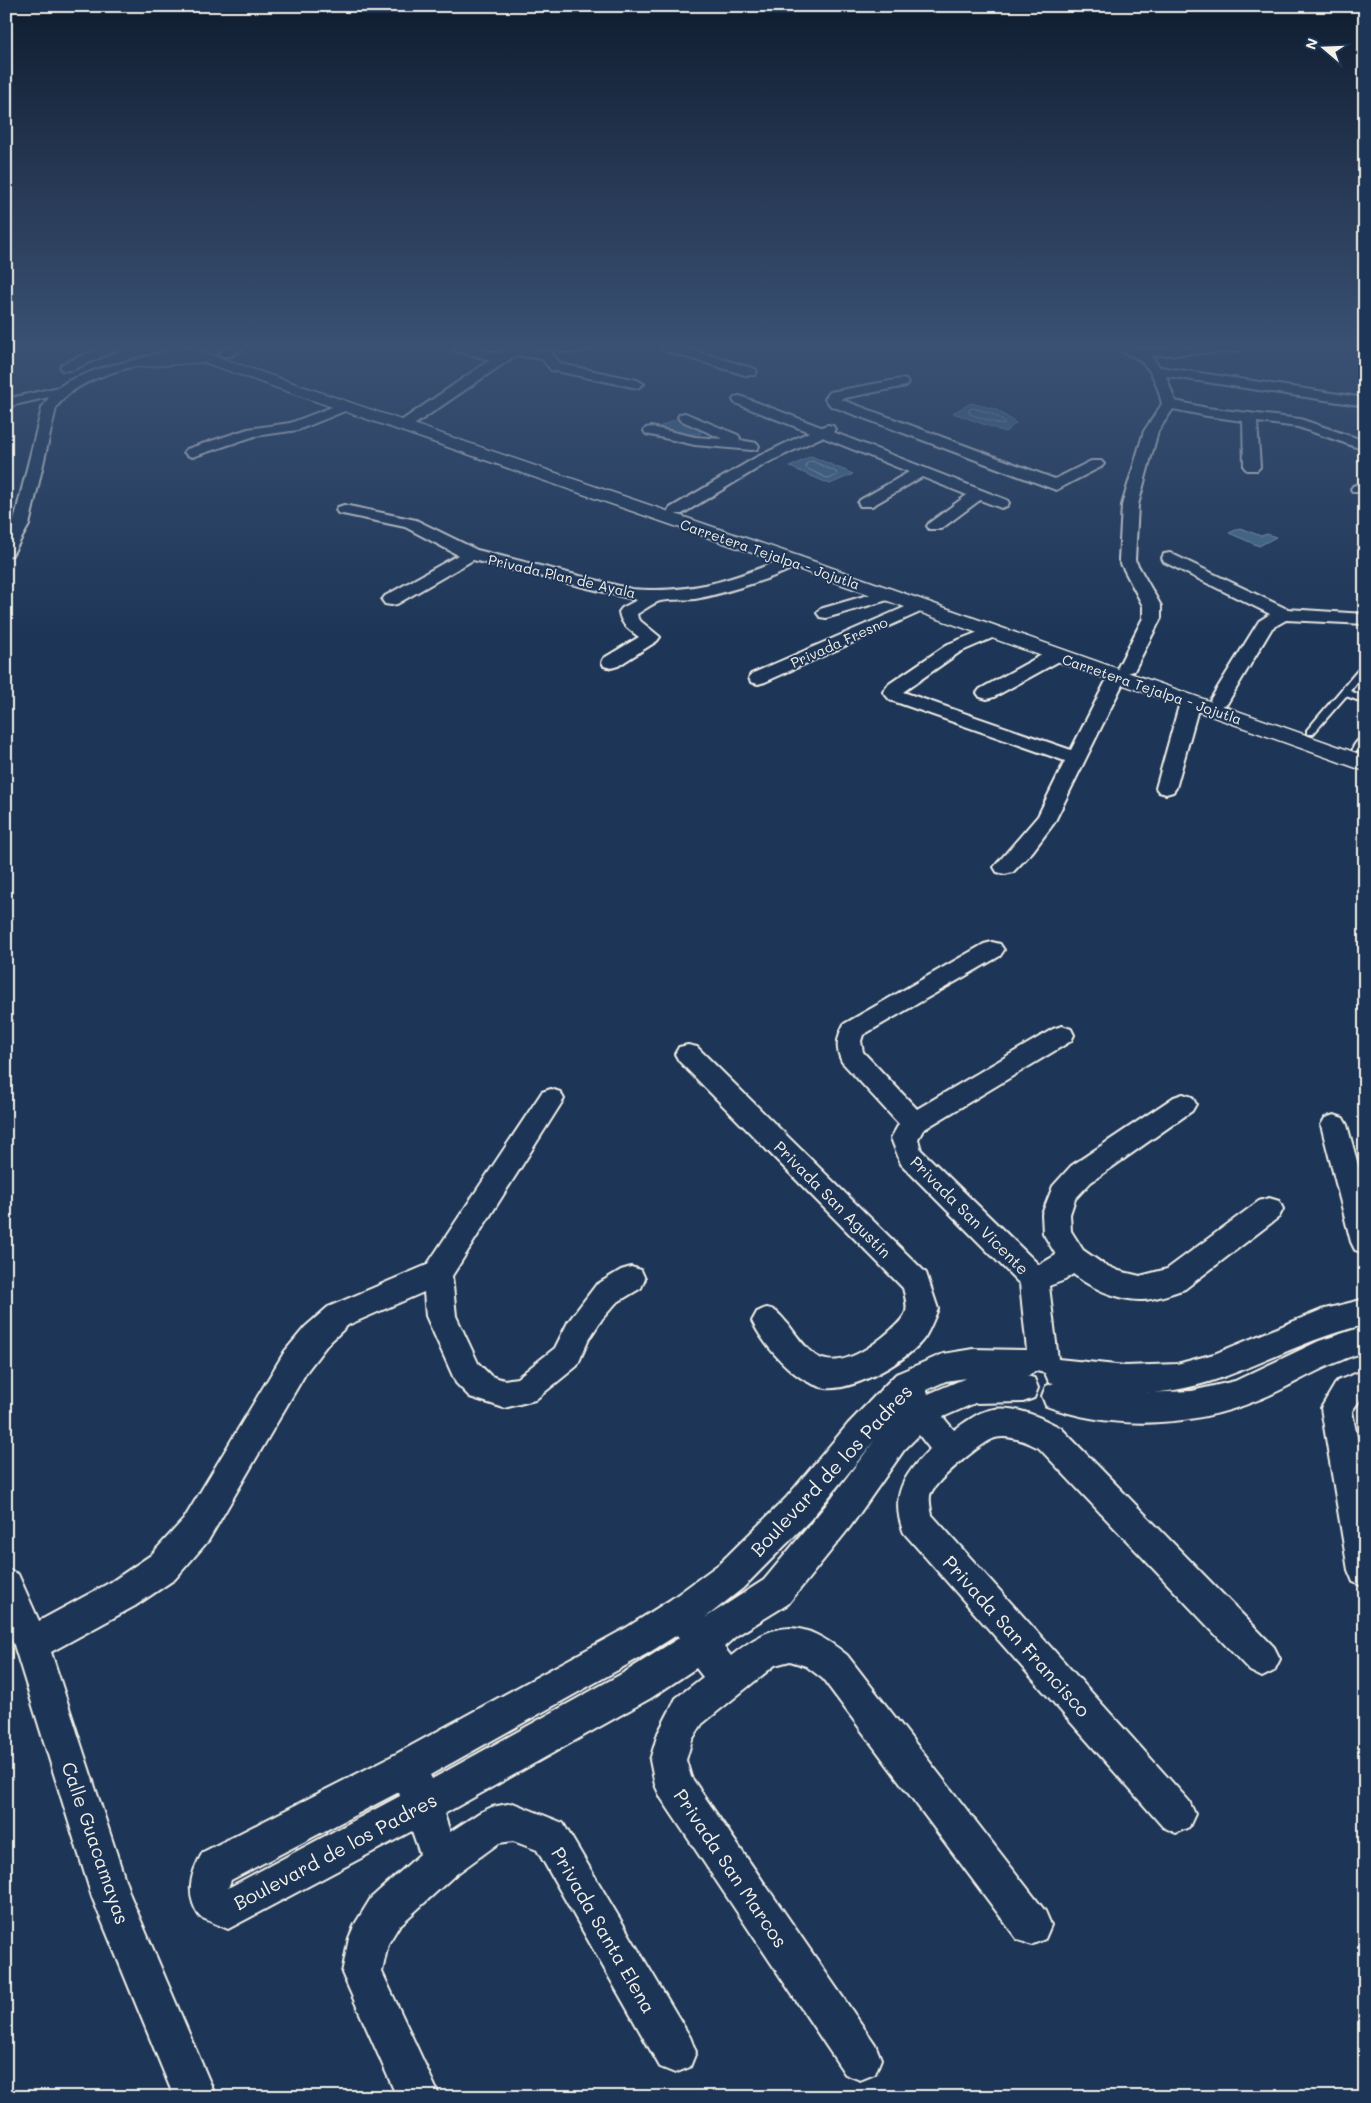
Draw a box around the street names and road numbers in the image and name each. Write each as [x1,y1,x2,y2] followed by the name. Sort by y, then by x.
[678,514,862,594] street label: Carretera Tejalpa - Jojutla
[486,550,638,602] street label: Privada Plan de Ayala
[787,612,891,672] street label: Privada Fresno
[1060,649,1244,729] street label: Carretera Tejalpa - Jojutla
[770,1136,896,1262] street label: Privada San Agustín
[906,1151,1034,1279] street label: Privada San Vicente
[745,1379,917,1561] street label: Boulevard de los Padres
[938,1550,1096,1722] street label: Privada San Francisco
[56,1759,136,1927] street label: Calle Guacamayas
[669,1784,793,1952] street label: Privada San Marcos
[229,1787,441,1915] street label: Boulevard de los Padres
[546,1842,662,2018] street label: Privada Santa Elena

